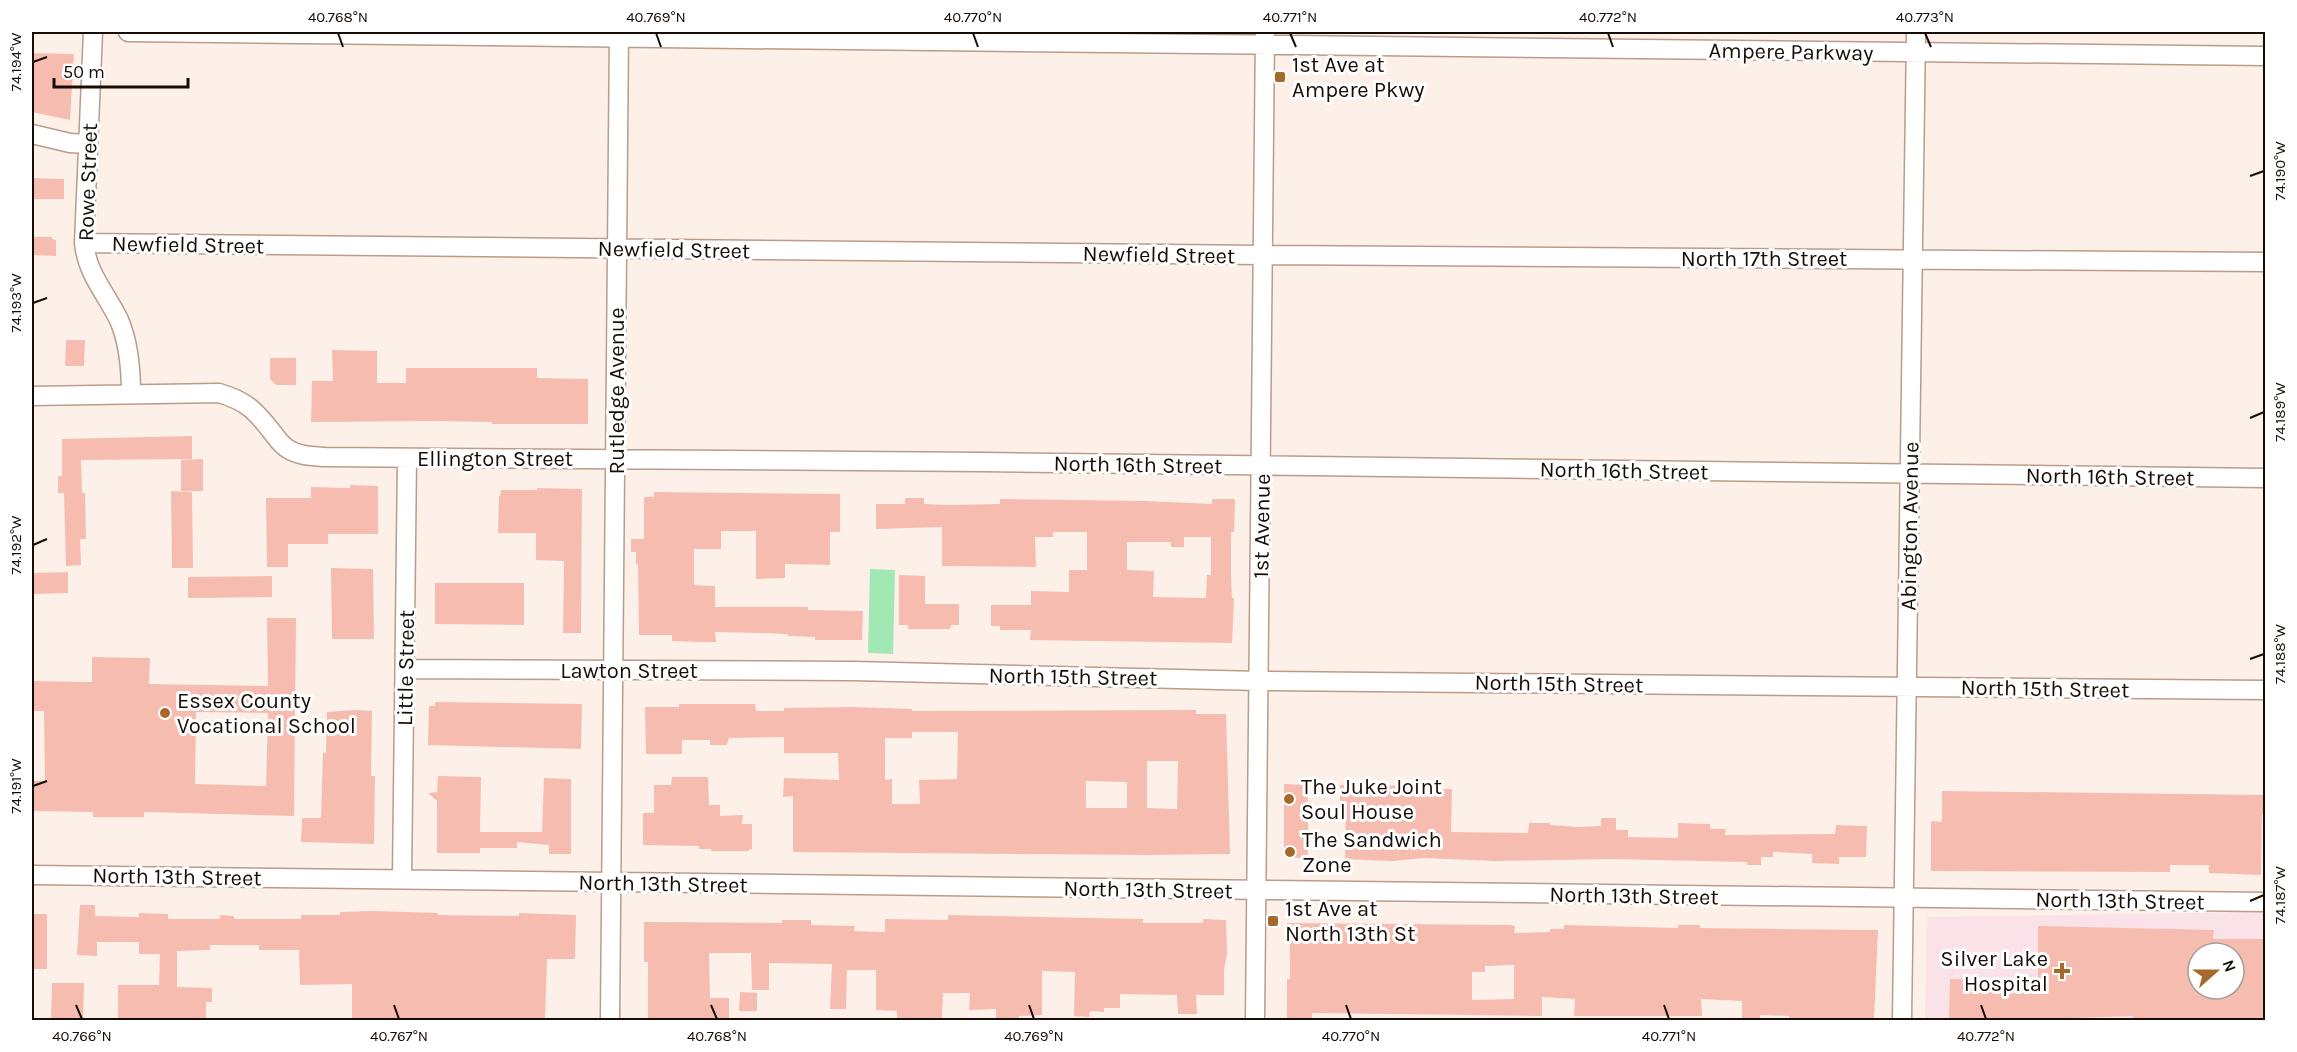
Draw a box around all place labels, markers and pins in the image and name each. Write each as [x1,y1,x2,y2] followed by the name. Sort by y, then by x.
[1292,52,1425,103] place label: 1st Ave at Ampere Pkwy
[1273,70,1287,84] marker: 1st Ave at Ampere Pkwy
[177,688,356,739] place label: Essex County Vocational School
[158,706,172,720] marker: Essex County Vocational School
[1301,774,1442,825] place label: The Juke Joint Soul House
[1282,792,1296,806] marker: The Juke Joint Soul House
[1302,827,1442,878] place label: The Sandwich Zone
[1283,845,1297,859] marker: The Sandwich Zone
[1285,896,1415,947] place label: 1st Ave at North 13th St
[1266,914,1280,928] marker: 1st Ave at North 13th St
[1940,946,2048,997] place label: Silver Lake Hospital
[2053,962,2071,980] marker: Silver Lake Hospital

